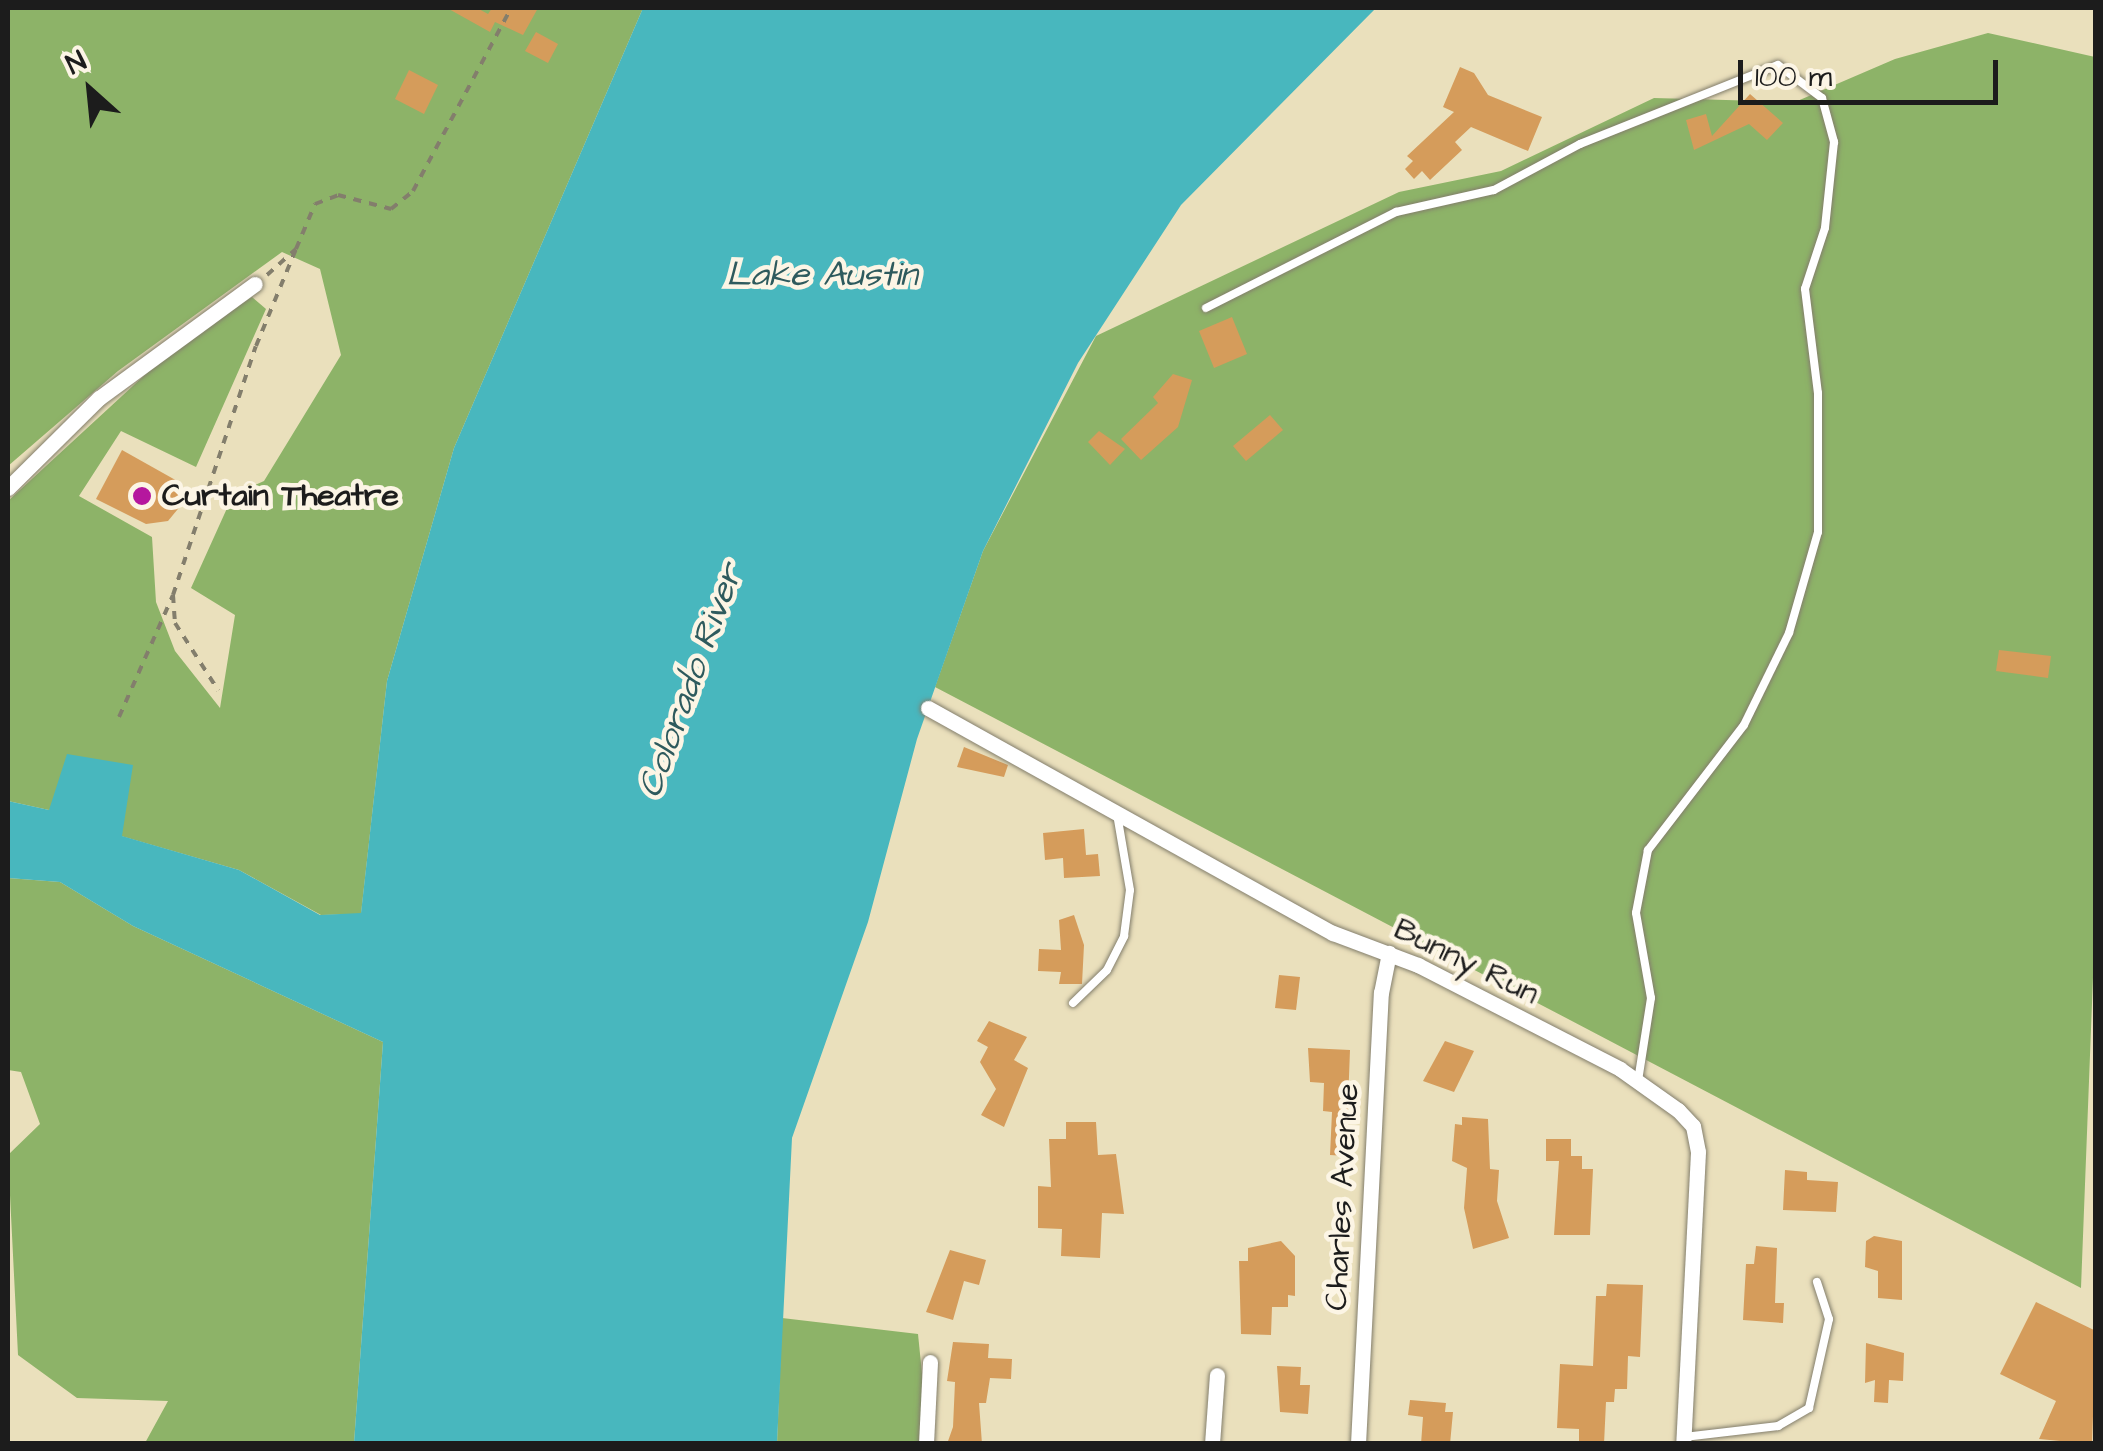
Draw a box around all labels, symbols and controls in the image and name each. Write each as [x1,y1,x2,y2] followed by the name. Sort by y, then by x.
[40,40,140,140] north arrow
[1743,40,2003,102] scale bar
[59,41,93,84] text: N
[1755,56,1832,98] text: 100 m
[726,254,918,296] water label: Lake Austin
[162,477,399,515] place label: Curtain Theatre
[131,485,153,507] marker: Curtain Theatre
[629,559,753,803] water label: Colorado River
[1387,910,1545,1014] street label: Bunny Run
[1318,1082,1368,1312] street label: Charles Avenue

